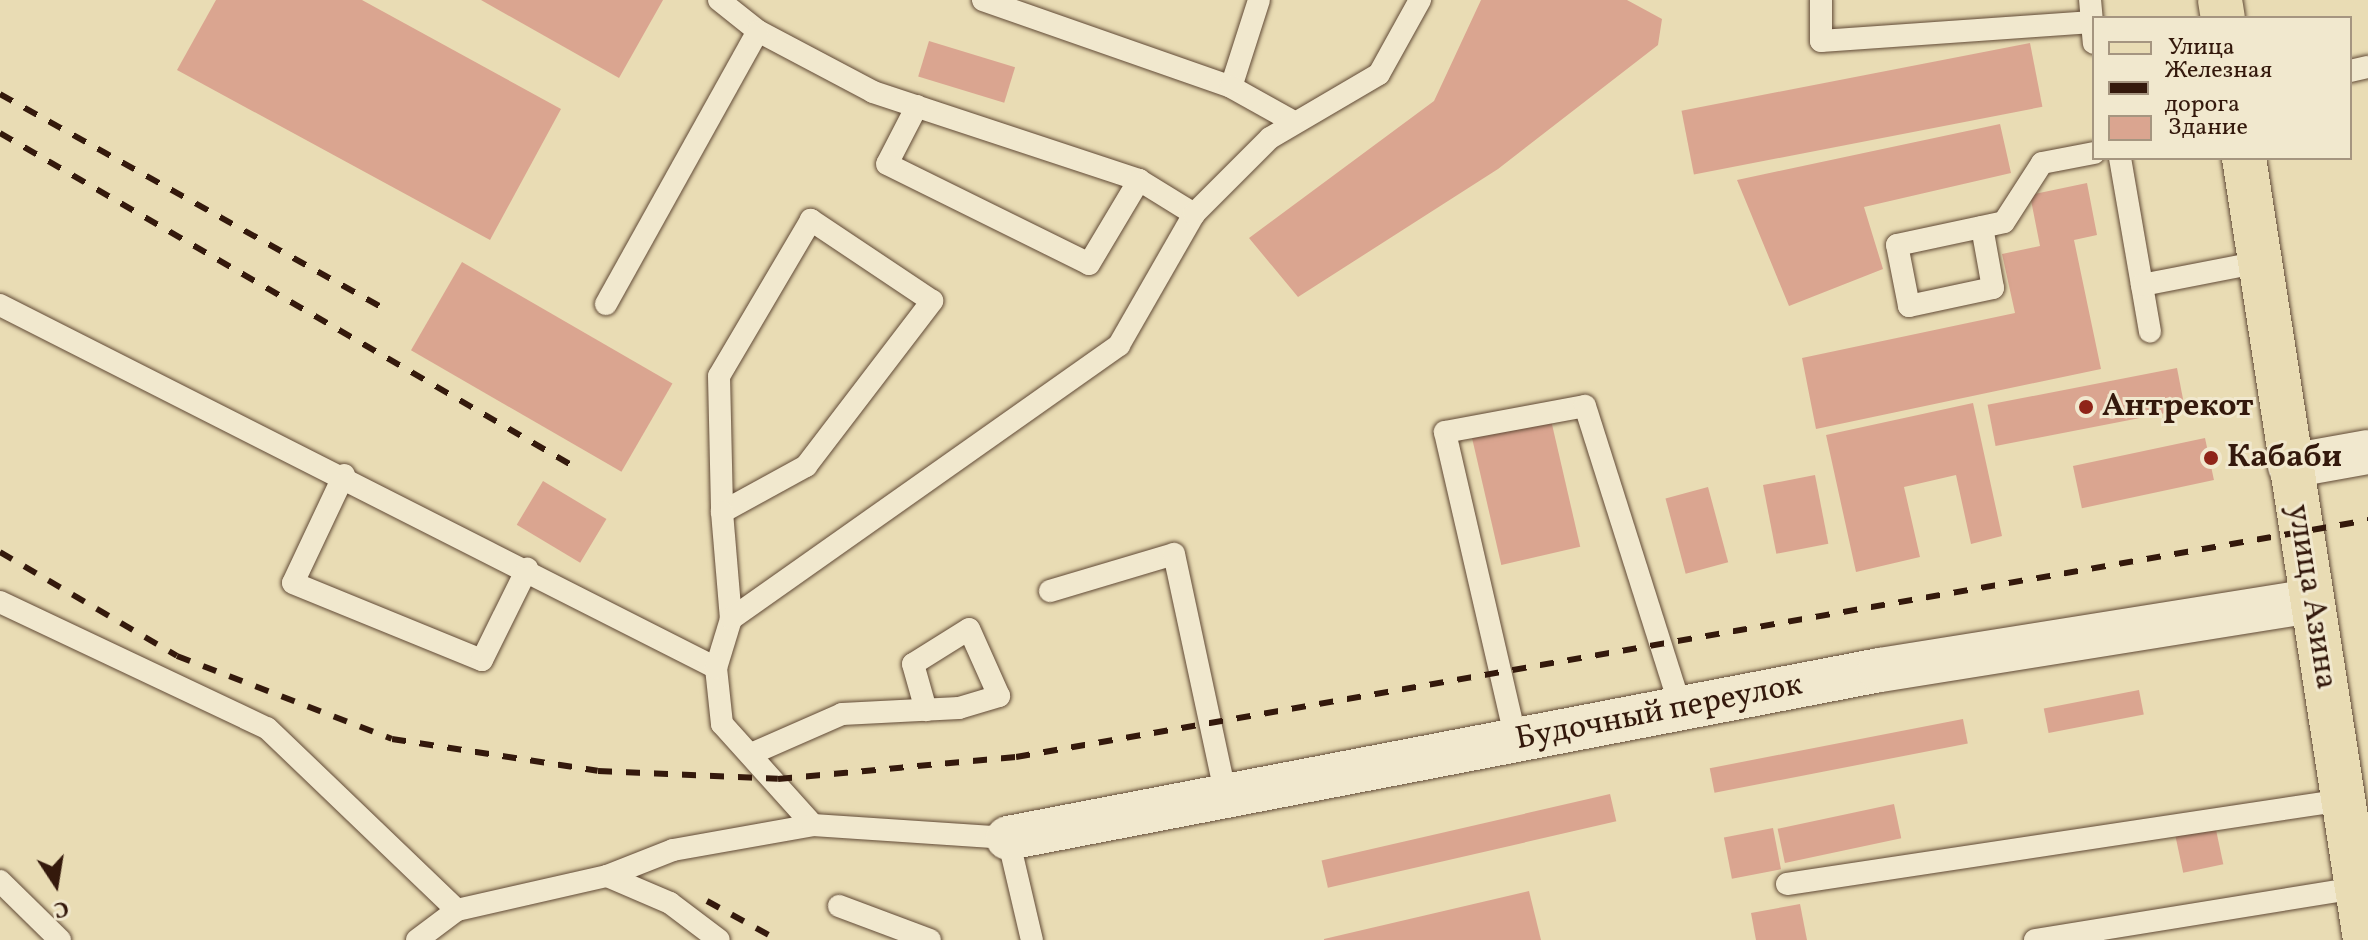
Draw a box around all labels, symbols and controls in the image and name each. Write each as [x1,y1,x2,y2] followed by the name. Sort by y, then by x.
[2092,16,2352,160] legend
[2168,31,2235,65] text: Улица
[2165,54,2272,122] text: Железная дорога
[2168,111,2248,145] text: Здание
[2102,388,2254,426] place label: Антрекот
[2077,398,2095,416] marker: Антрекот
[2227,439,2342,477] place label: Кабаби
[2202,449,2220,467] marker: Кабаби
[2277,502,2345,692] street label: улица Азина
[1512,666,1806,760] street label: Будочный переулок
[16,844,96,924] north arrow
[51,891,71,925] text: С

